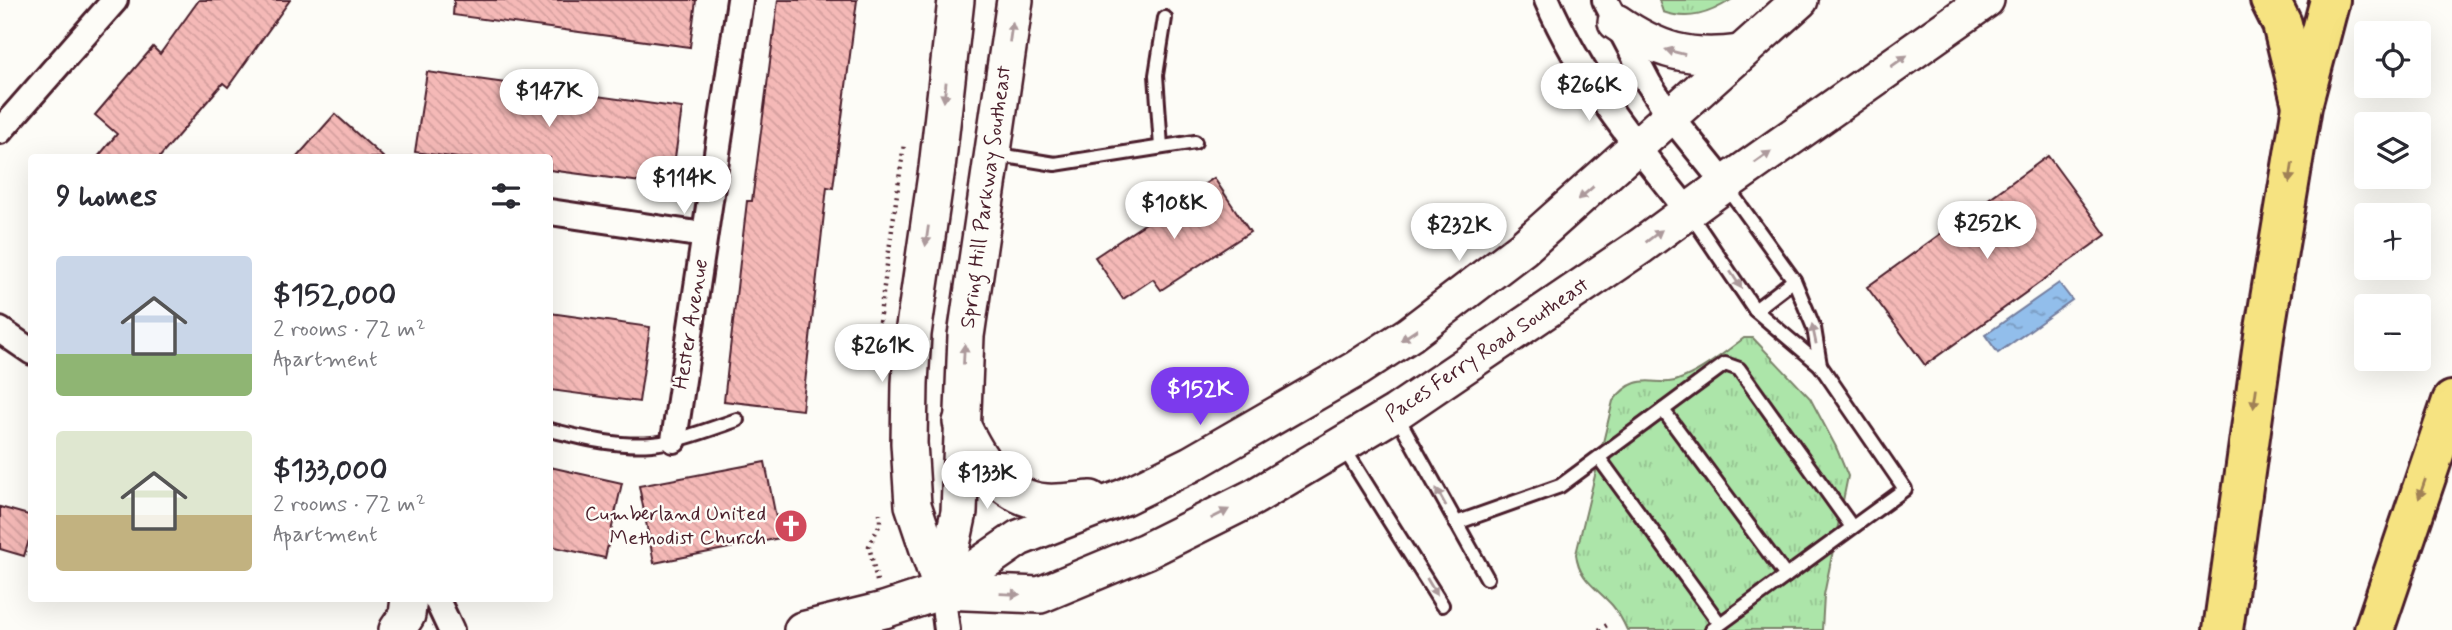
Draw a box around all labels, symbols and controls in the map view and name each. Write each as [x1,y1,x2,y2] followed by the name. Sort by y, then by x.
[1006,21,1017,43] one-way arrow
[2354,21,2431,371] map controls
[2354,21,2431,98] button: locate
[1664,46,1685,56] one-way arrow
[1890,54,1908,68] one-way arrow
[954,63,1020,330] street label: Spring Hill Parkway Southeast
[1540,64,1638,123] pin: $266K
[500,69,598,129] pin: $147K
[1557,71,1621,101] text: $266K
[516,77,582,107] text: $147K
[939,81,950,103] one-way arrow
[2354,112,2431,189] button: layers
[1754,150,1772,164] one-way arrow
[635,156,733,216] pin: $114K
[2285,162,2296,184] one-way arrow
[652,164,716,194] text: $114K
[56,177,157,216] text: 9 homes
[487,177,525,215] icon: filters
[1125,182,1223,241] pin: $108K
[1578,185,1595,200] one-way arrow
[1141,189,1207,219] text: $108K
[1938,202,2036,261] pin: $252K
[2354,203,2431,280] button: +
[1410,204,1508,263] pin: $232K
[1954,209,2021,239] text: $252K
[1427,211,1491,241] text: $232K
[921,225,932,247] one-way arrow
[1645,230,1663,244] one-way arrow
[667,257,715,391] street label: Hester Avenue
[1379,271,1595,429] street label: Paces Ferry Road Southeast
[1729,271,1742,290] one-way arrow
[273,276,396,315] text: $152,000
[112,284,196,368] icon: home
[2354,294,2431,371] button: −
[273,315,426,345] text: 2 rooms · 72 m²
[1809,323,1820,345] one-way arrow
[833,324,931,384] pin: $261K
[1400,328,1418,342] one-way arrow
[851,332,913,362] text: $261K
[959,343,970,365] one-way arrow
[273,345,378,375] text: Apartment
[1151,368,1249,427] pin: $152K
[1167,375,1233,405] text: $152K
[2250,387,2261,409] one-way arrow
[273,451,387,490] text: $133,000
[938,452,1036,511] pin: $133K
[112,459,196,543] icon: home
[957,459,1017,489] text: $133K
[2416,478,2427,499] one-way arrow
[1436,486,1448,506] one-way arrow
[273,490,426,520] text: 2 rooms · 72 m²
[585,500,766,552] place label: Cumberland United Methodist Church
[772,507,810,545] church icon: Cumberland United Methodist Church
[1210,509,1230,520] one-way arrow
[273,520,378,550] text: Apartment
[1425,577,1438,597] one-way arrow
[999,588,1021,599] one-way arrow

